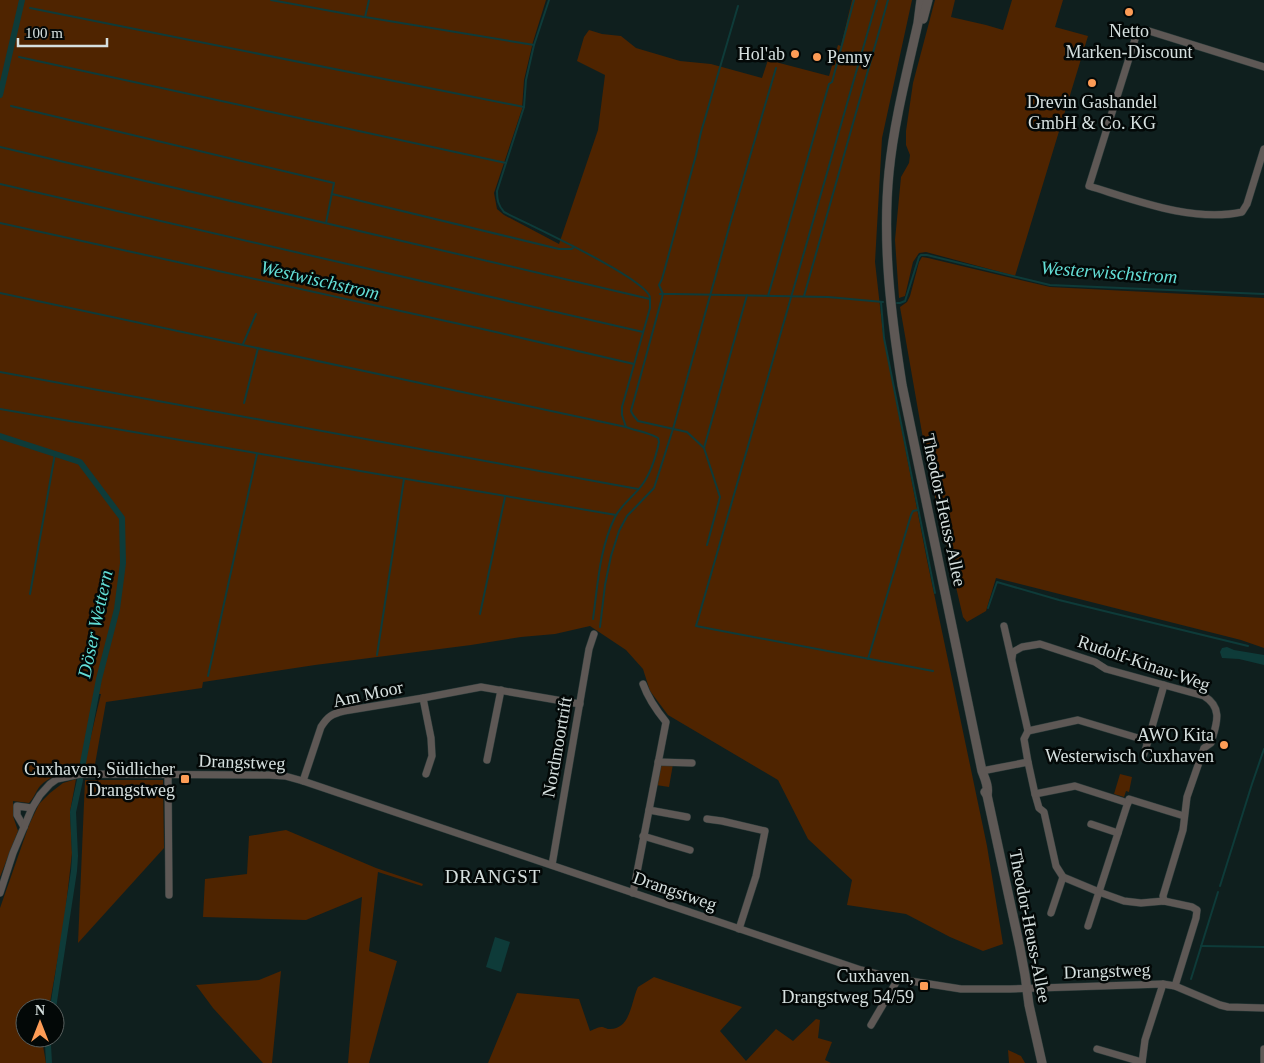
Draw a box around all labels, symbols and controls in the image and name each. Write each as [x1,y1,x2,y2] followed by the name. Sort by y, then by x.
[1123,6,1135,18] marker: Netto Marken-Discount
[18,15,106,47] scale bar
[1066,21,1192,62] place label: Netto Marken-Discount
[25,25,63,41] text: 100 m
[738,44,785,64] place label: Hol'ab
[827,47,872,67] place label: Penny
[789,48,801,60] marker: Hol'ab
[811,51,823,63] marker: Penny
[1086,77,1098,89] marker: Drevin Gashandel GmbH & Co. KG
[1027,92,1157,133] place label: Drevin Gashandel GmbH & Co. KG
[259,256,381,304] water label: Westwischstrom
[1040,257,1178,287] water label: Westerwischstrom
[918,432,970,588] street label: Theodor-Heuss-Allee
[73,568,117,681] water label: Döser Wettern
[1075,631,1213,695] street label: Rudolf-Kinau-Weg
[331,677,405,711] street label: Am Moor
[538,695,576,799] street label: Nordmoortrift
[1045,725,1214,766] place label: AWO Kita Westerwisch Cuxhaven
[1218,739,1230,751] marker: AWO Kita Westerwisch Cuxhaven
[198,750,286,774] street label: Drangstweg
[24,759,175,800] place label: Cuxhaven, Südlicher Drangstweg
[179,773,191,785] marker: Cuxhaven, Südlicher Drangstweg
[1005,848,1055,1004] street label: Theodor-Heuss-Allee
[445,866,541,887] district label: DRANGST
[631,867,719,915] street label: Drangstweg
[1063,959,1151,983] street label: Drangstweg
[782,966,914,1007] place label: Cuxhaven, Drangstweg 54/59
[918,980,930,992] marker: Cuxhaven, Drangstweg 54/59
[15,998,65,1048] north arrow
[35,1003,45,1018] text: N

